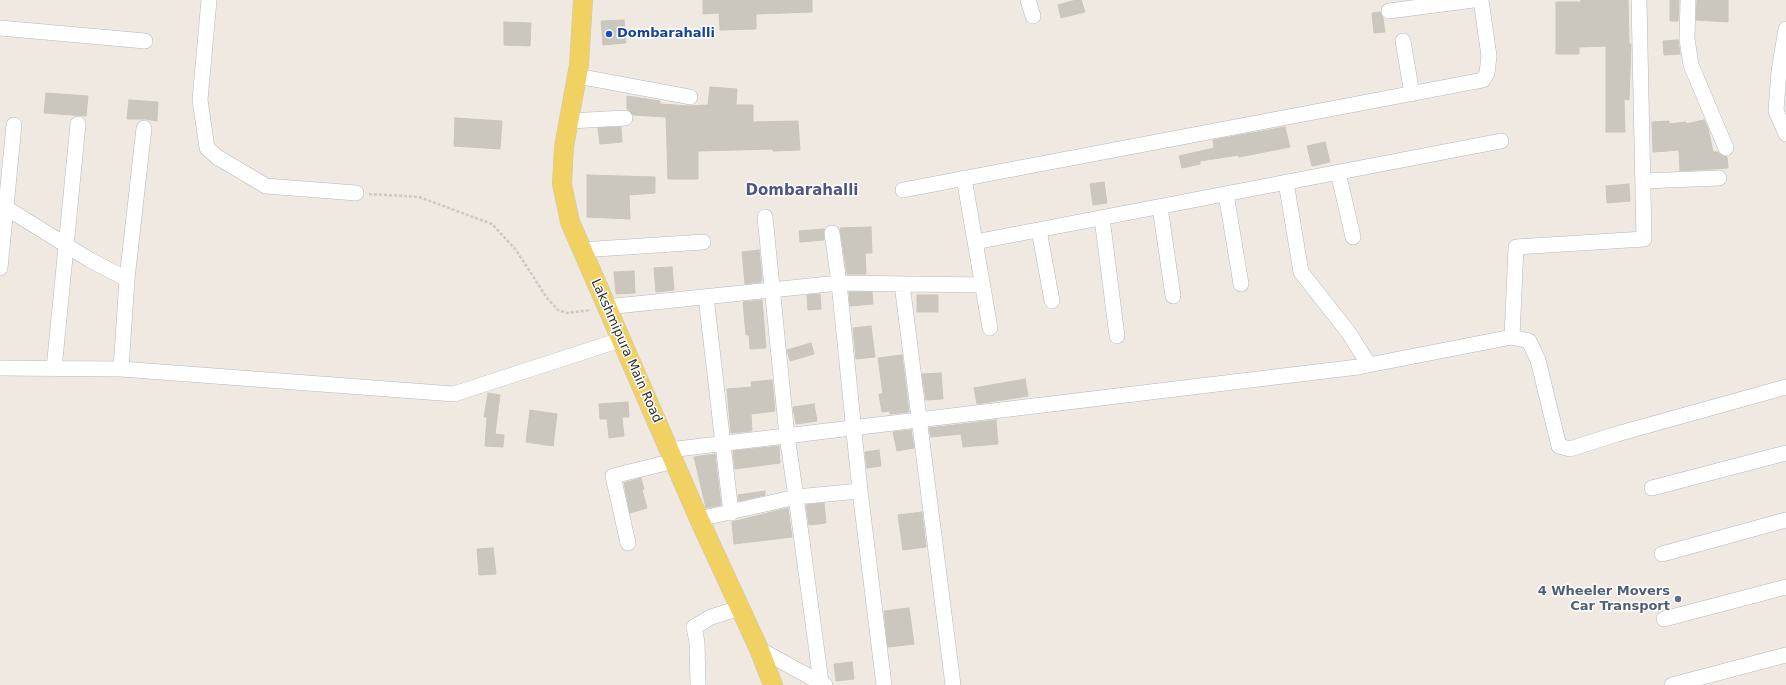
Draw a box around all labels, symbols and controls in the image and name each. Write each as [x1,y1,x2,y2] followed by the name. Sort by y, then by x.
[617,26,715,42] place label: Dombarahalli
[604,29,614,39] marker: Dombarahalli
[746,182,858,200] district label: Dombarahalli
[587,277,665,425] street label: Lakshmipura Main Road
[1538,584,1670,615] place label: 4 Wheeler Movers Car Transport
[1673,594,1683,604] marker: 4 Wheeler Movers Car Transport

